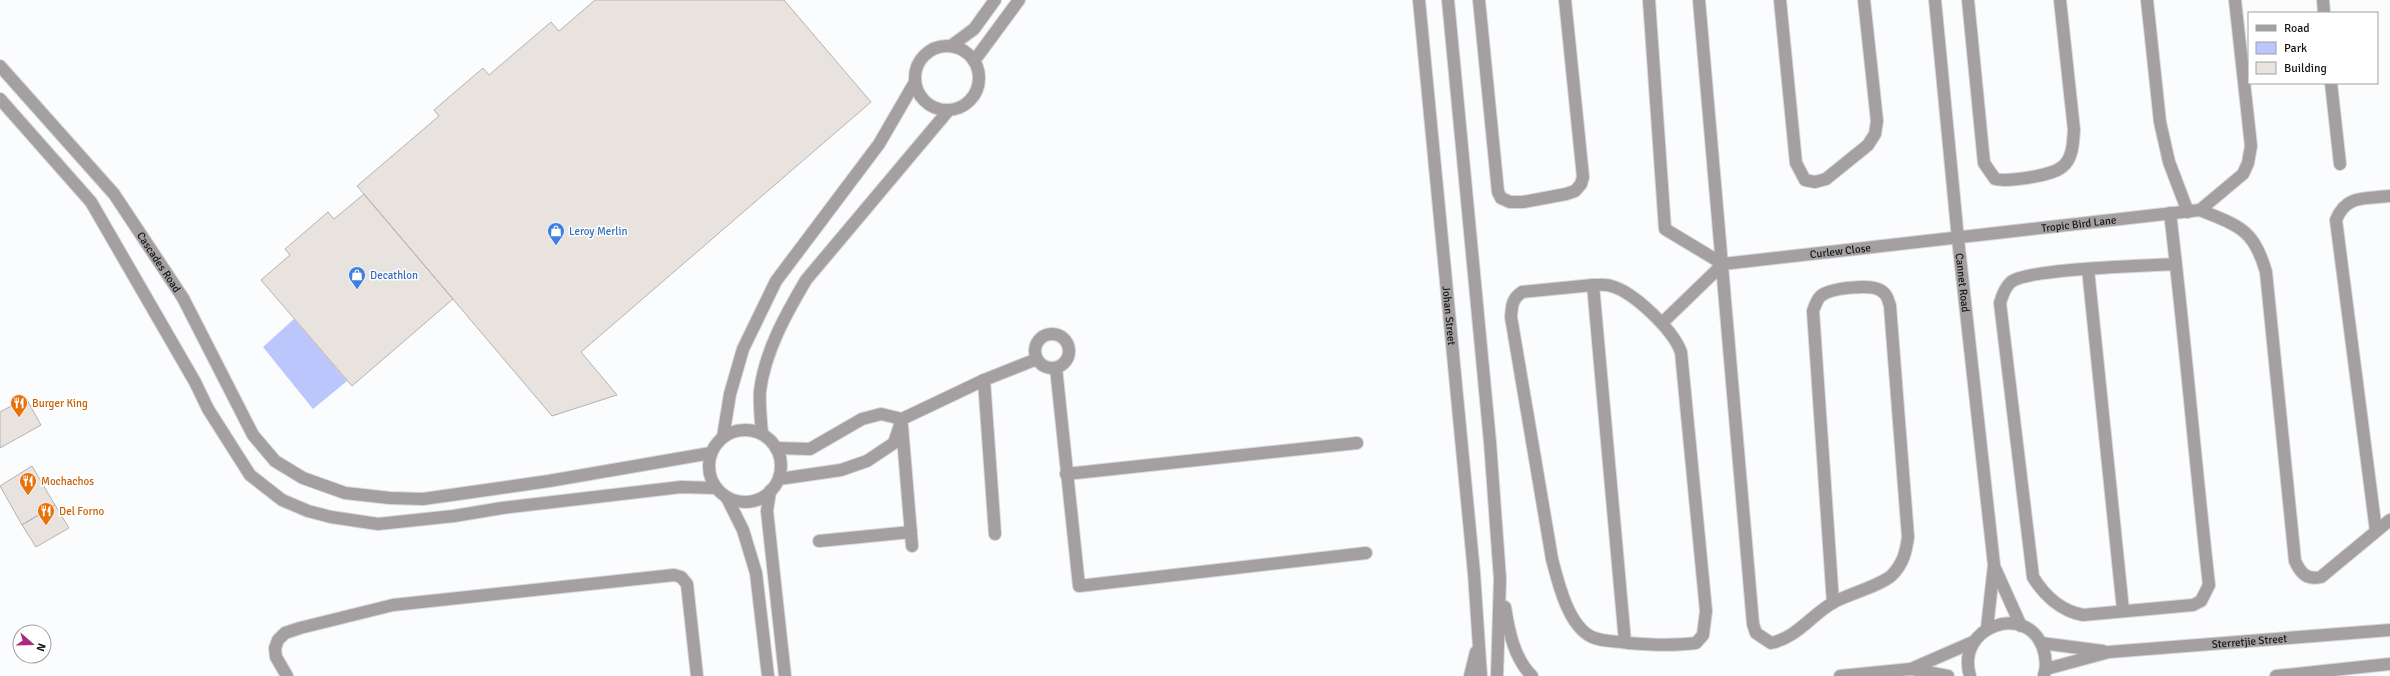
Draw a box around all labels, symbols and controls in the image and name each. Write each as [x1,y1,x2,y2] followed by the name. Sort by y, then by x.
[2248,12,2378,84] legend
[2284,21,2310,36] text: Road
[2284,41,2307,56] text: Park
[2284,61,2327,76] text: Building
[2041,214,2117,235] street label: Tropic Bird Lane
[546,221,566,246] shop icon: Leroy Merlin
[569,225,628,238] place label: Leroy Merlin
[134,230,184,295] street label: Cascades Road
[1809,241,1872,261] street label: Curlew Close
[1953,252,1972,313] street label: Cannet Road
[347,265,367,290] shop icon: Decathlon
[370,269,418,282] place label: Decathlon
[1439,285,1458,346] street label: Johan Street
[9,393,29,418] restaurant icon: Burger King
[32,397,88,410] place label: Burger King
[18,471,38,496] restaurant icon: Mochachos
[41,475,94,488] place label: Mochachos
[36,501,56,526] restaurant icon: Del Forno
[59,505,104,518] place label: Del Forno
[12,624,52,664] north arrow
[2211,632,2288,651] street label: Sterretjie Street
[34,641,48,653] text: N

